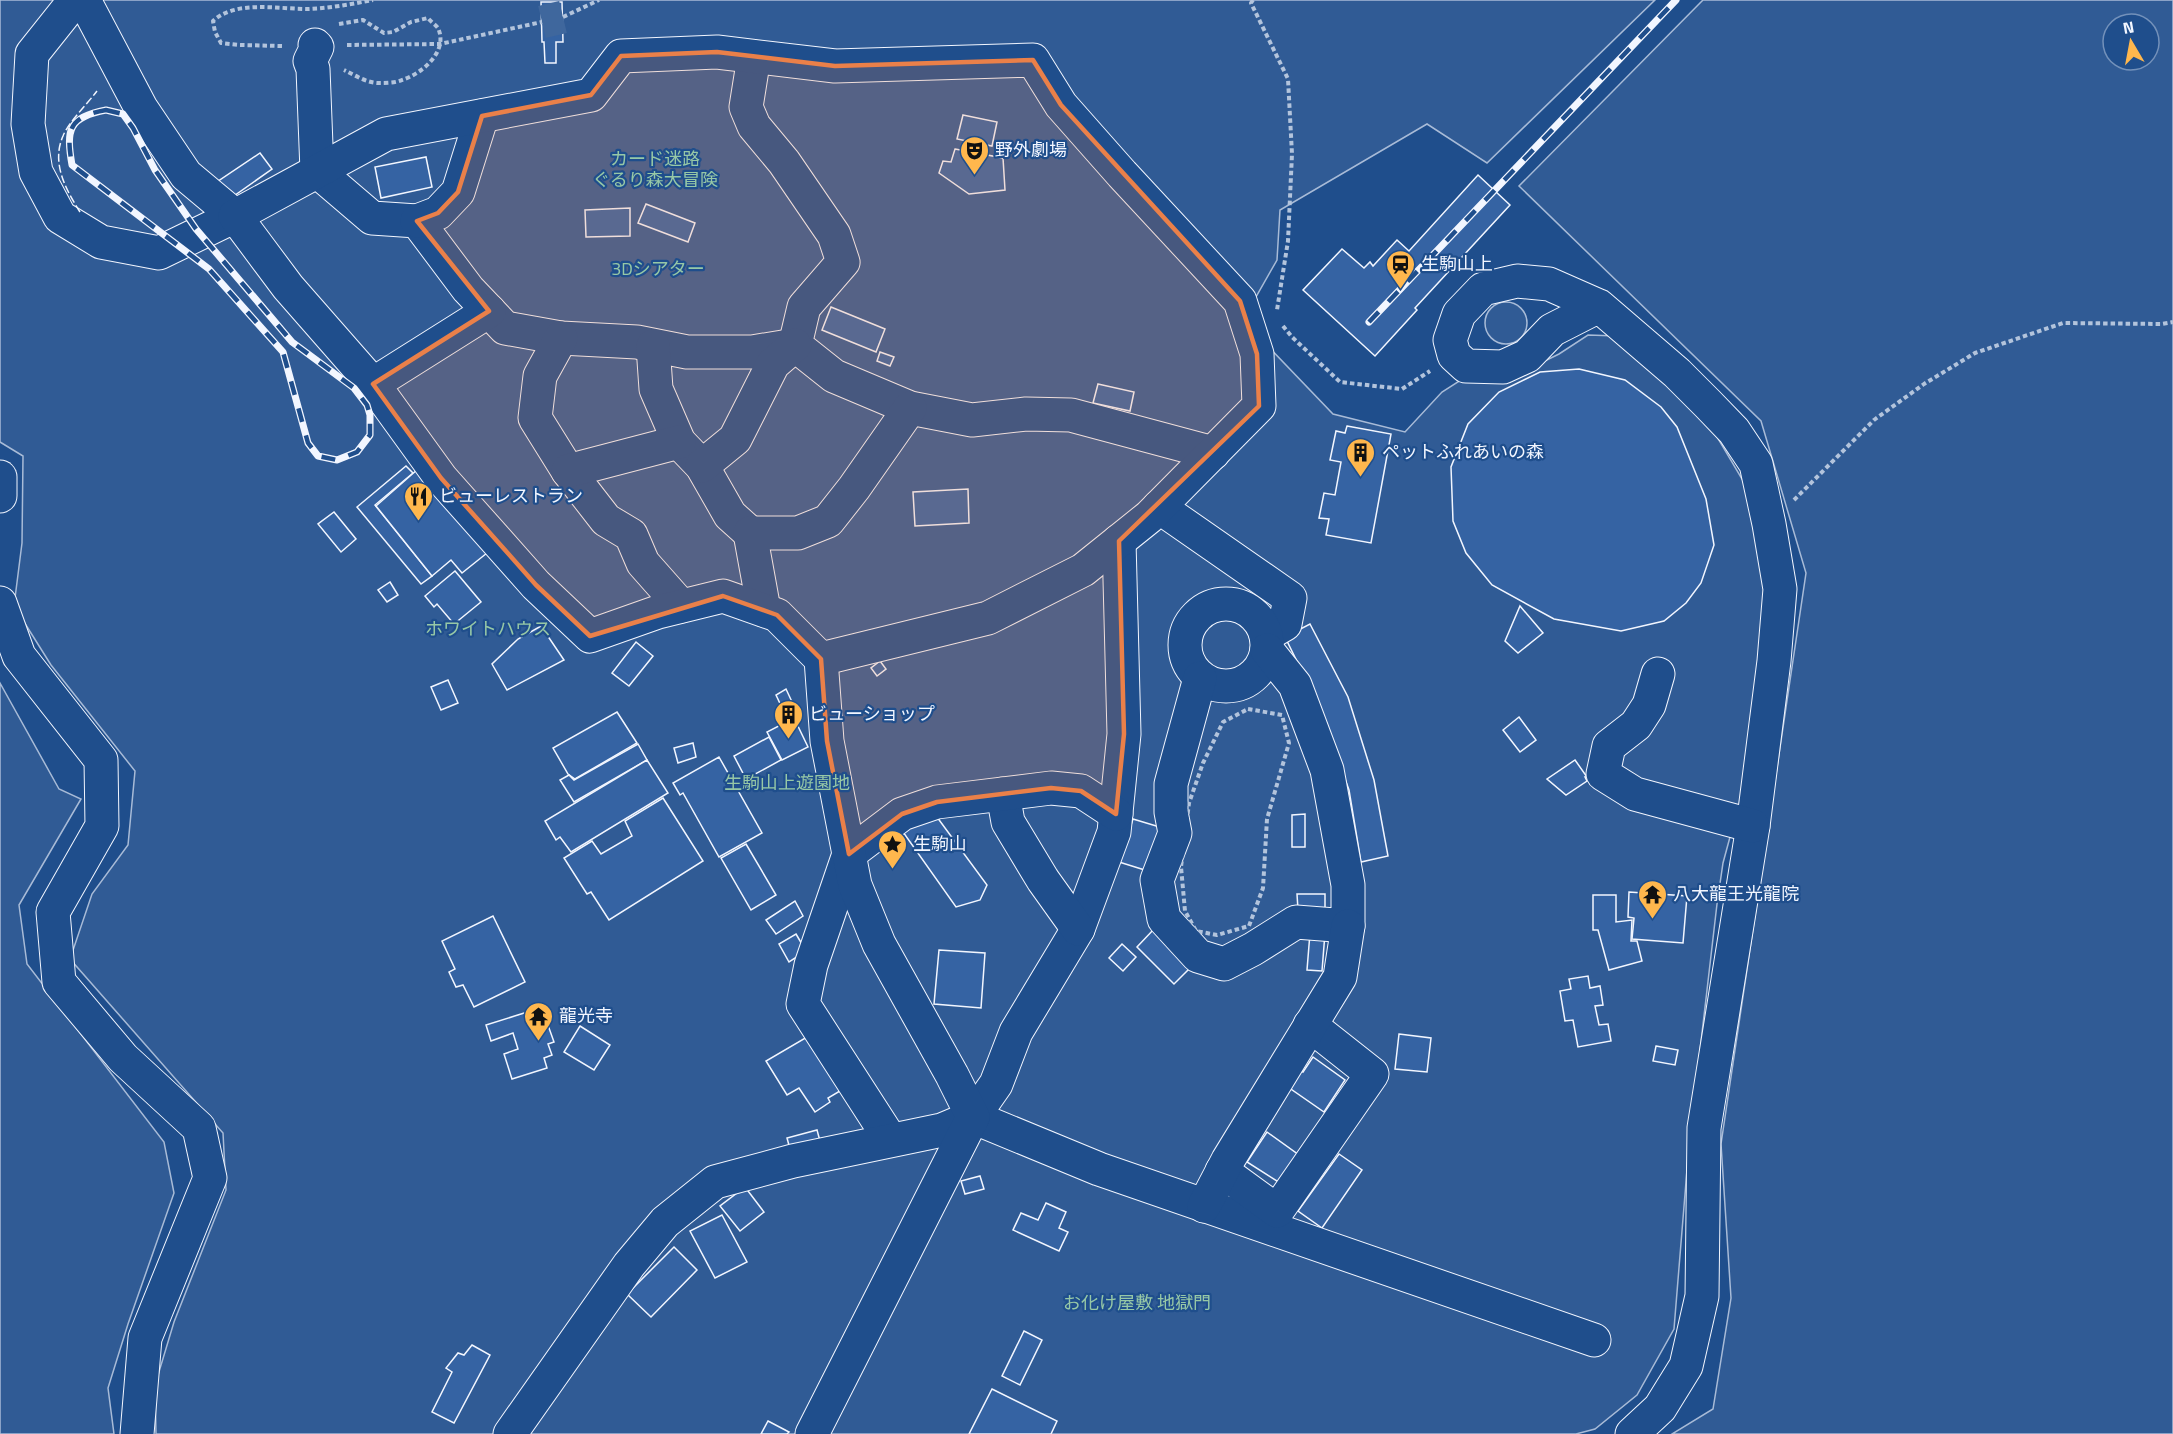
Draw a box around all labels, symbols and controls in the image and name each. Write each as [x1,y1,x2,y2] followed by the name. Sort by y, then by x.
[2101,12,2161,72] north arrow
[2121,14,2136,40] text: N
[958,134,990,176] theatre icon: 野外劇場
[995,136,1067,163] place label: 野外劇場
[592,145,719,193] park label: カード迷路 ぐるり森大冒険
[1384,248,1416,290] station icon: 生駒山上
[1421,250,1493,277] place label: 生駒山上
[611,255,705,282] park label: 3Dシアター
[1345,436,1377,478] building icon: ペットふれあいの森
[1382,438,1544,465] place label: ペットふれあいの森
[402,480,434,522] restaurant icon: ビューレストラン
[439,482,583,509] place label: ビューレストラン
[425,615,551,642] park label: ホワイトハウス
[772,698,804,740] building icon: ビューショップ
[809,700,935,727] place label: ビューショップ
[724,769,850,796] park label: 生駒山上遊園地
[876,828,908,870] place icon: 生駒山
[913,830,967,857] place label: 生駒山
[1636,878,1668,920] temple icon: 八大龍王光龍院
[1673,880,1799,907] place label: 八大龍王光龍院
[522,1000,554,1042] temple icon: 龍光寺
[559,1002,613,1029] place label: 龍光寺
[1063,1289,1211,1316] park label: お化け屋敷 地獄門

